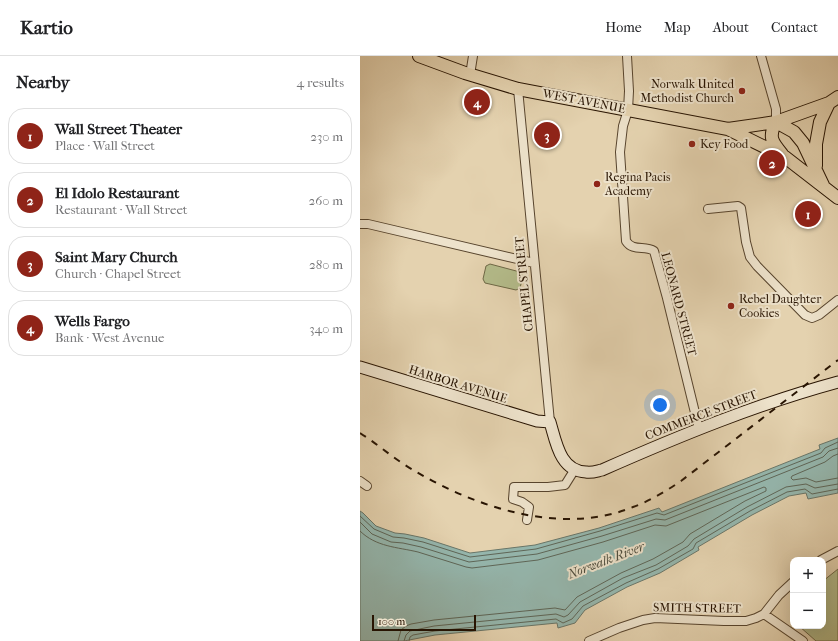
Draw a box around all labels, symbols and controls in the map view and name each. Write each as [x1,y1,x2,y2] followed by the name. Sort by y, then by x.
[20,17,73,39] text: Kartio
[605,19,642,36] text: Home
[664,19,691,36] text: Map
[713,19,749,36] text: About
[771,19,818,36] text: Contact
[16,72,70,92] text: Nearby
[297,75,344,90] text: 4 results
[640,77,734,105] place label: Norwalk United Methodist Church
[541,86,627,116] street label: WEST AVENUE
[737,86,747,96] marker: Norwalk United Methodist Church
[464,87,490,117] pin: 4
[55,120,182,138] text: Wall Street Theater
[534,120,560,150] pin: 3
[28,129,32,144] text: 1
[310,129,343,144] text: 230 m
[700,137,749,151] place label: Key Food
[55,138,155,153] text: Place · Wall Street
[687,139,697,149] marker: Key Food
[759,148,785,178] pin: 2
[604,170,671,198] place label: Regina Pacis Academy
[592,179,602,189] marker: Regina Pacis Academy
[55,184,179,202] text: El Idolo Restaurant
[27,193,33,208] text: 2
[309,193,343,208] text: 260 m
[795,199,821,229] pin: 1
[55,202,187,217] text: Restaurant · Wall Street
[512,235,536,332] street label: CHAPEL STREET
[55,248,178,266] text: Saint Mary Church
[658,251,700,358] street label: LEONARD STREET
[27,257,33,272] text: 3
[309,257,343,272] text: 280 m
[55,266,181,281] text: Church · Chapel Street
[739,292,822,320] place label: Rebel Daughter Cookies
[726,301,736,311] marker: Rebel Daughter Cookies
[55,312,130,330] text: Wells Fargo
[26,321,34,336] text: 4
[309,321,343,336] text: 340 m
[55,330,164,345] text: Bank · West Avenue
[407,362,509,406] street label: HARBOR AVENUE
[643,387,760,443] street label: COMMERCE STREET
[650,395,670,415] your location
[565,538,647,582] water label: Norwalk River
[790,557,826,629] map controls
[790,557,826,593] button: +
[790,593,826,629] button: −
[653,600,742,616] street label: SMITH STREET
[372,613,476,632] scale bar
[378,615,406,628] text: 100 m

